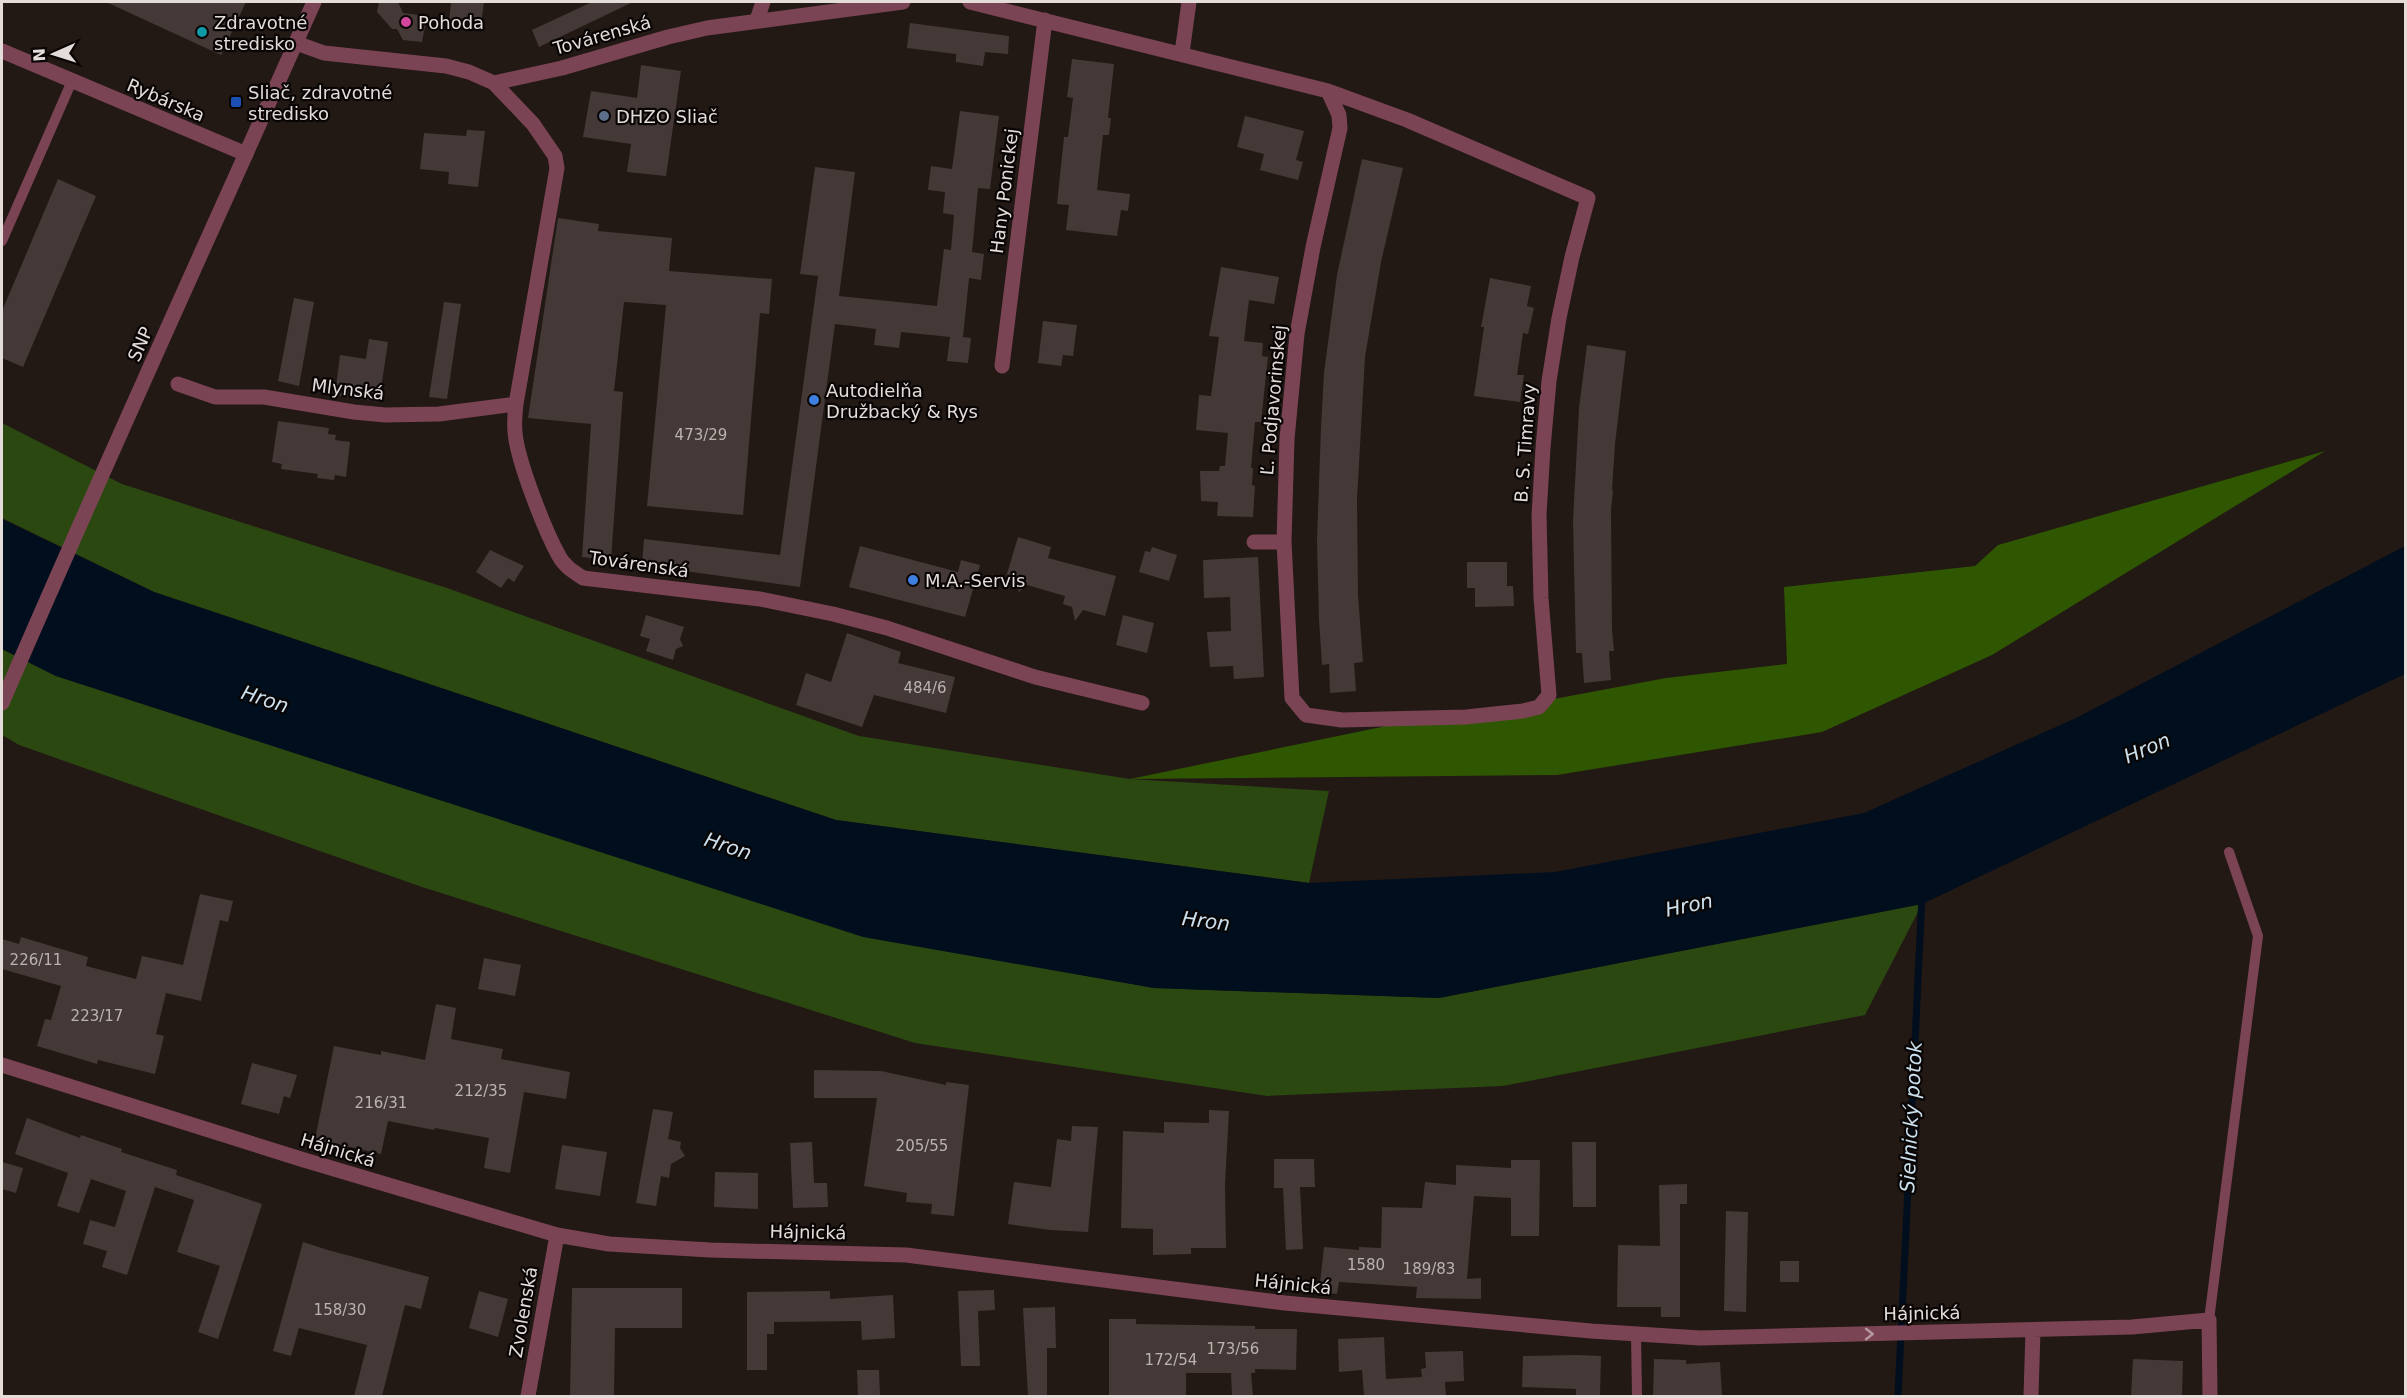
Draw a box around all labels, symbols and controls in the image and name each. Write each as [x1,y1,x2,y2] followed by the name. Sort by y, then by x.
[550,11,653,59] street label: Továrenská
[214,12,307,54] place label: Zdravotné stredisko
[418,12,484,33] place label: Pohoda
[399,15,413,29] marker: Pohoda
[24,24,84,84] north arrow
[195,25,209,39] marker: Zdravotné stredisko
[30,48,49,62] text: N
[124,74,208,126] street label: Rybárska
[248,82,392,124] place label: Sliač, zdravotné stredisko
[229,95,243,109] marker: Sliač, zdravotné stredisko
[616,106,718,127] place label: DHZO Sliač
[597,109,611,123] marker: DHZO Sliač
[986,127,1022,255] street label: Hany Ponickej
[123,323,157,365] street label: SNP
[1256,324,1290,476] street label: Ľ. Podjavorinskej
[310,374,386,404] street label: Mlynská
[826,380,978,422] place label: Autodielňa Družbacký & Rys
[1510,382,1540,503] street label: B. S. Timravy
[807,393,821,407] marker: Autodielňa Družbacký & Rys
[675,426,727,444] house number: 473/29
[587,546,690,581] street label: Továrenská
[925,570,1025,591] place label: M.A.-Servis
[906,573,920,587] marker: M.A.-Servis
[903,679,947,697] house number: 484/6
[238,680,292,718] water label: Hron
[2120,728,2174,768] water label: Hron
[701,827,755,865] water label: Hron
[1663,888,1715,922] water label: Hron
[1181,906,1231,936] water label: Hron
[10,951,62,969] house number: 226/11
[71,1007,123,1025] house number: 223/17
[1895,1039,1927,1193] water label: Sielnický potok
[455,1082,507,1100] house number: 212/35
[355,1094,407,1112] house number: 216/31
[298,1129,378,1171] street label: Hájnická
[896,1137,948,1155] house number: 205/55
[769,1221,847,1243] street label: Hájnická
[1347,1256,1385,1274] house number: 1580
[1403,1260,1455,1278] house number: 189/83
[505,1265,541,1359] street label: Zvolenská
[1254,1270,1332,1298] street label: Hájnická
[314,1301,366,1319] house number: 158/30
[1883,1302,1961,1324] street label: Hájnická
[1865,1328,1874,1340] one-way arrow
[1207,1340,1259,1358] house number: 173/56
[1145,1351,1197,1369] house number: 172/54

